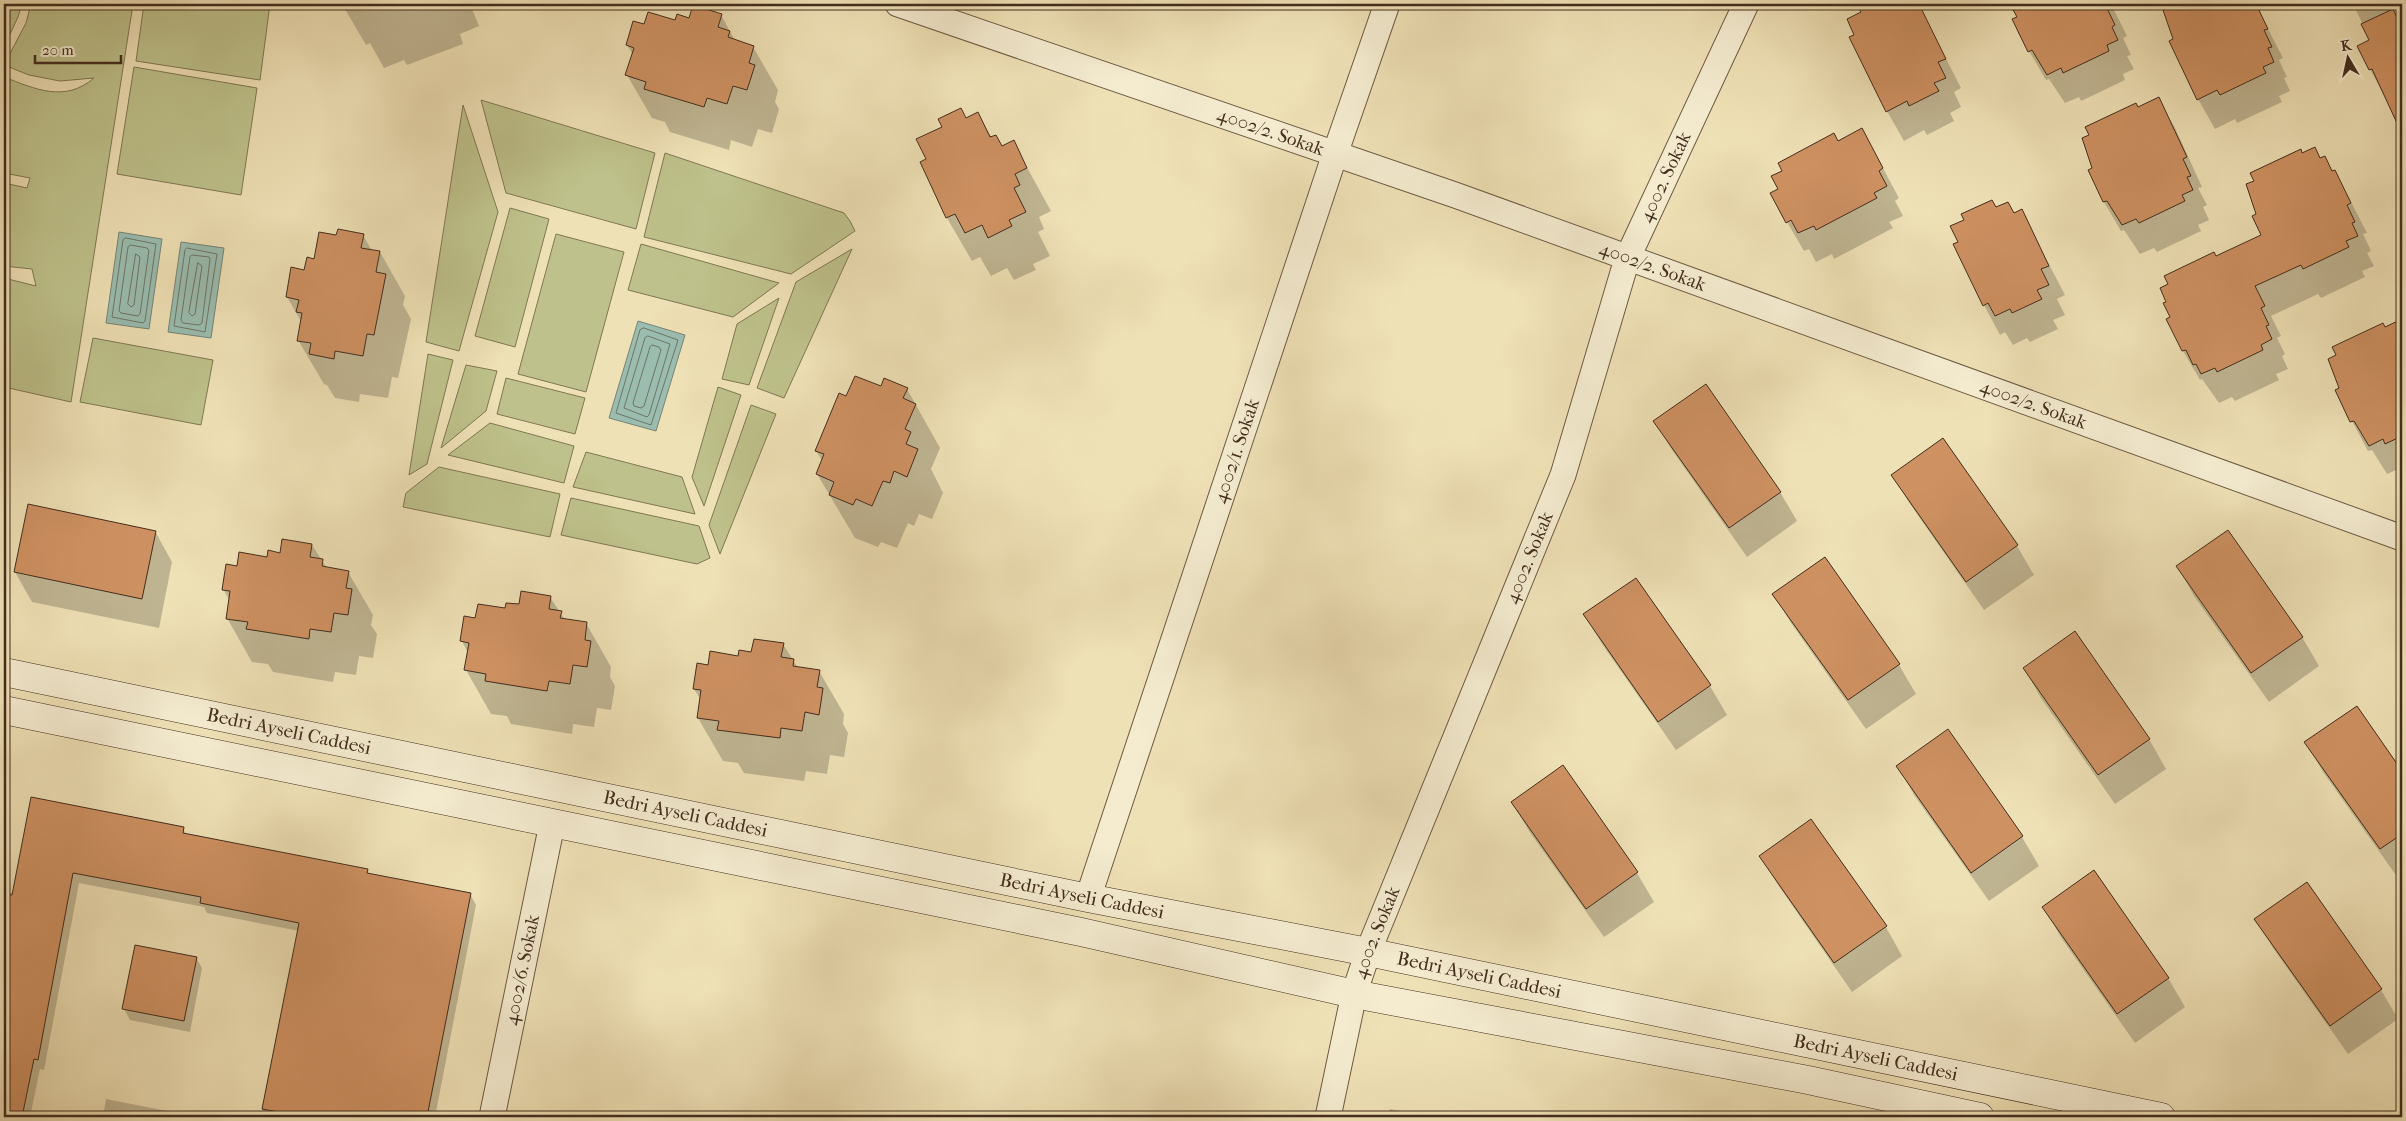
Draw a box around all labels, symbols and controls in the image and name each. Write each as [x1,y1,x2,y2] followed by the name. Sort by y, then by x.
[35,32,121,64] scale bar
[2324,32,2374,82] north arrow
[2340,36,2353,55] text: K
[42,41,74,59] text: 20 m
[1214,103,1327,160] street label: 4002/2. Sokak
[1635,128,1696,226] street label: 4002. Sokak
[1596,237,1709,296] street label: 4002/2. Sokak
[1977,375,2090,434] street label: 4002/2. Sokak
[1209,396,1264,506] street label: 4002/1. Sokak
[1501,508,1558,607] street label: 4002. Sokak
[205,704,373,759] street label: Bedri Ayseli Caddesi
[601,786,770,842] street label: Bedri Ayseli Caddesi
[998,869,1166,924] street label: Bedri Ayseli Caddesi
[1349,883,1405,982] street label: 4002. Sokak
[500,913,544,1027] street label: 4002/6. Sokak
[1395,947,1564,1003] street label: Bedri Ayseli Caddesi
[1792,1030,1960,1086] street label: Bedri Ayseli Caddesi

